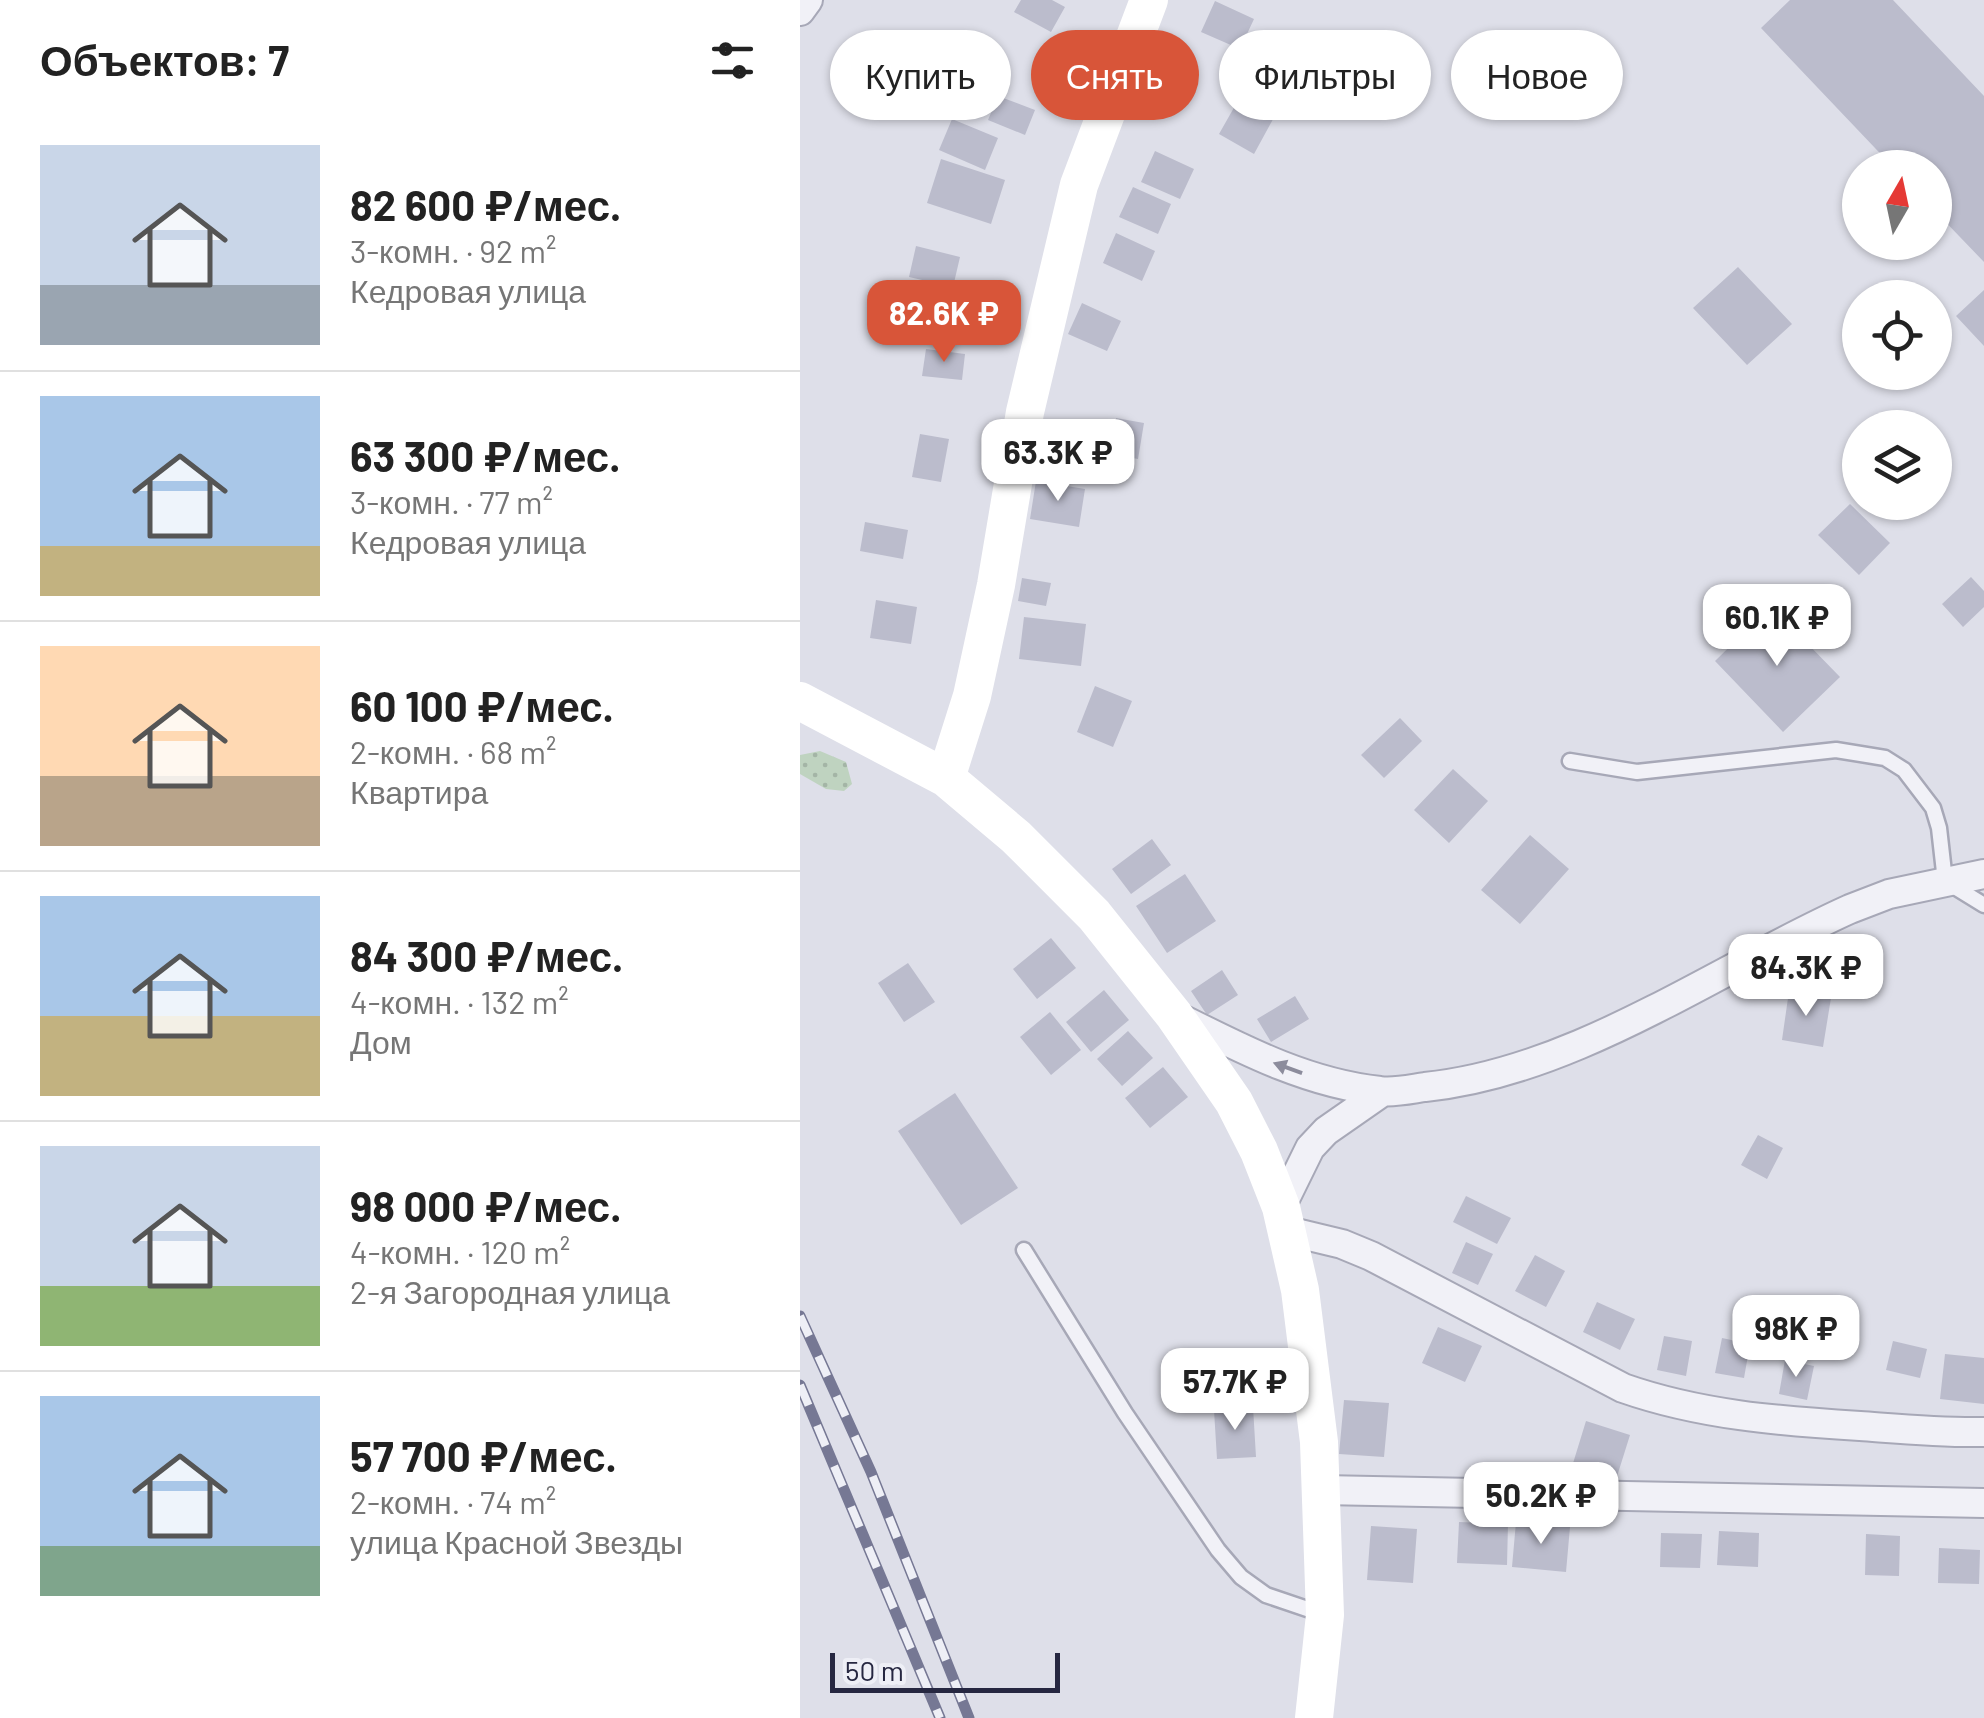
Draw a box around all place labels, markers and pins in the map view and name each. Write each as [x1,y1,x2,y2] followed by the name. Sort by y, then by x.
[852,280,1036,365] pin: 82.6K ₽
[966,419,1150,504] pin: 63.3K ₽
[1685,584,1869,669] pin: 60.1K ₽
[1714,934,1898,1019] pin: 84.3K ₽
[1726,1295,1866,1380] pin: 98K ₽
[1143,1348,1327,1433] pin: 57.7K ₽
[1449,1462,1633,1547] pin: 50.2K ₽

